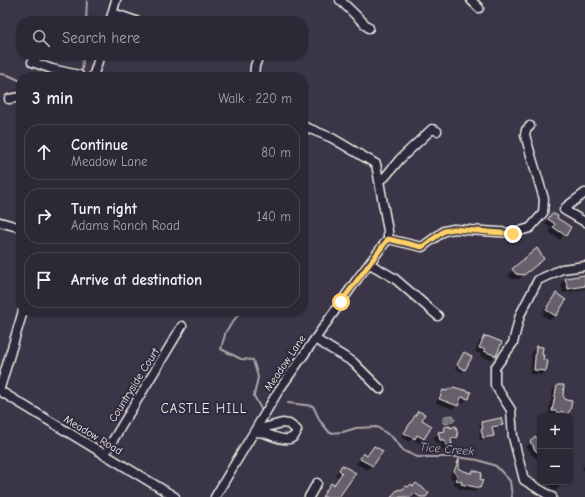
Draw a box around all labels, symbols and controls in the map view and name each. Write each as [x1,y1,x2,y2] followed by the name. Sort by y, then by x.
[16,16,308,60] search box
[30,27,52,49] icon: search
[62,29,140,47] text: Search here
[32,89,73,108] text: 3 min
[218,91,292,106] text: Walk · 220 m
[71,136,128,154] text: Continue
[33,141,55,163] icon: ahead
[261,145,291,160] text: 80 m
[71,154,148,169] text: Meadow Lane
[71,200,137,218] text: Turn right
[33,205,55,227] icon: right
[257,209,291,224] text: 140 m
[71,218,180,233] text: Adams Ranch Road
[504,225,522,243] route end
[33,269,55,291] icon: arrive
[71,271,202,289] text: Arrive at destination
[332,293,350,311] route start
[261,332,309,394] street label: Meadow Lane
[106,345,162,424] street label: Countryside Court
[161,401,247,416] district label: CASTLE HILL
[61,412,125,458] street label: Meadow Road
[537,413,573,485] map controls
[537,413,573,449] button: +
[419,440,475,458] water label: Tice Creek
[537,449,573,485] button: −

